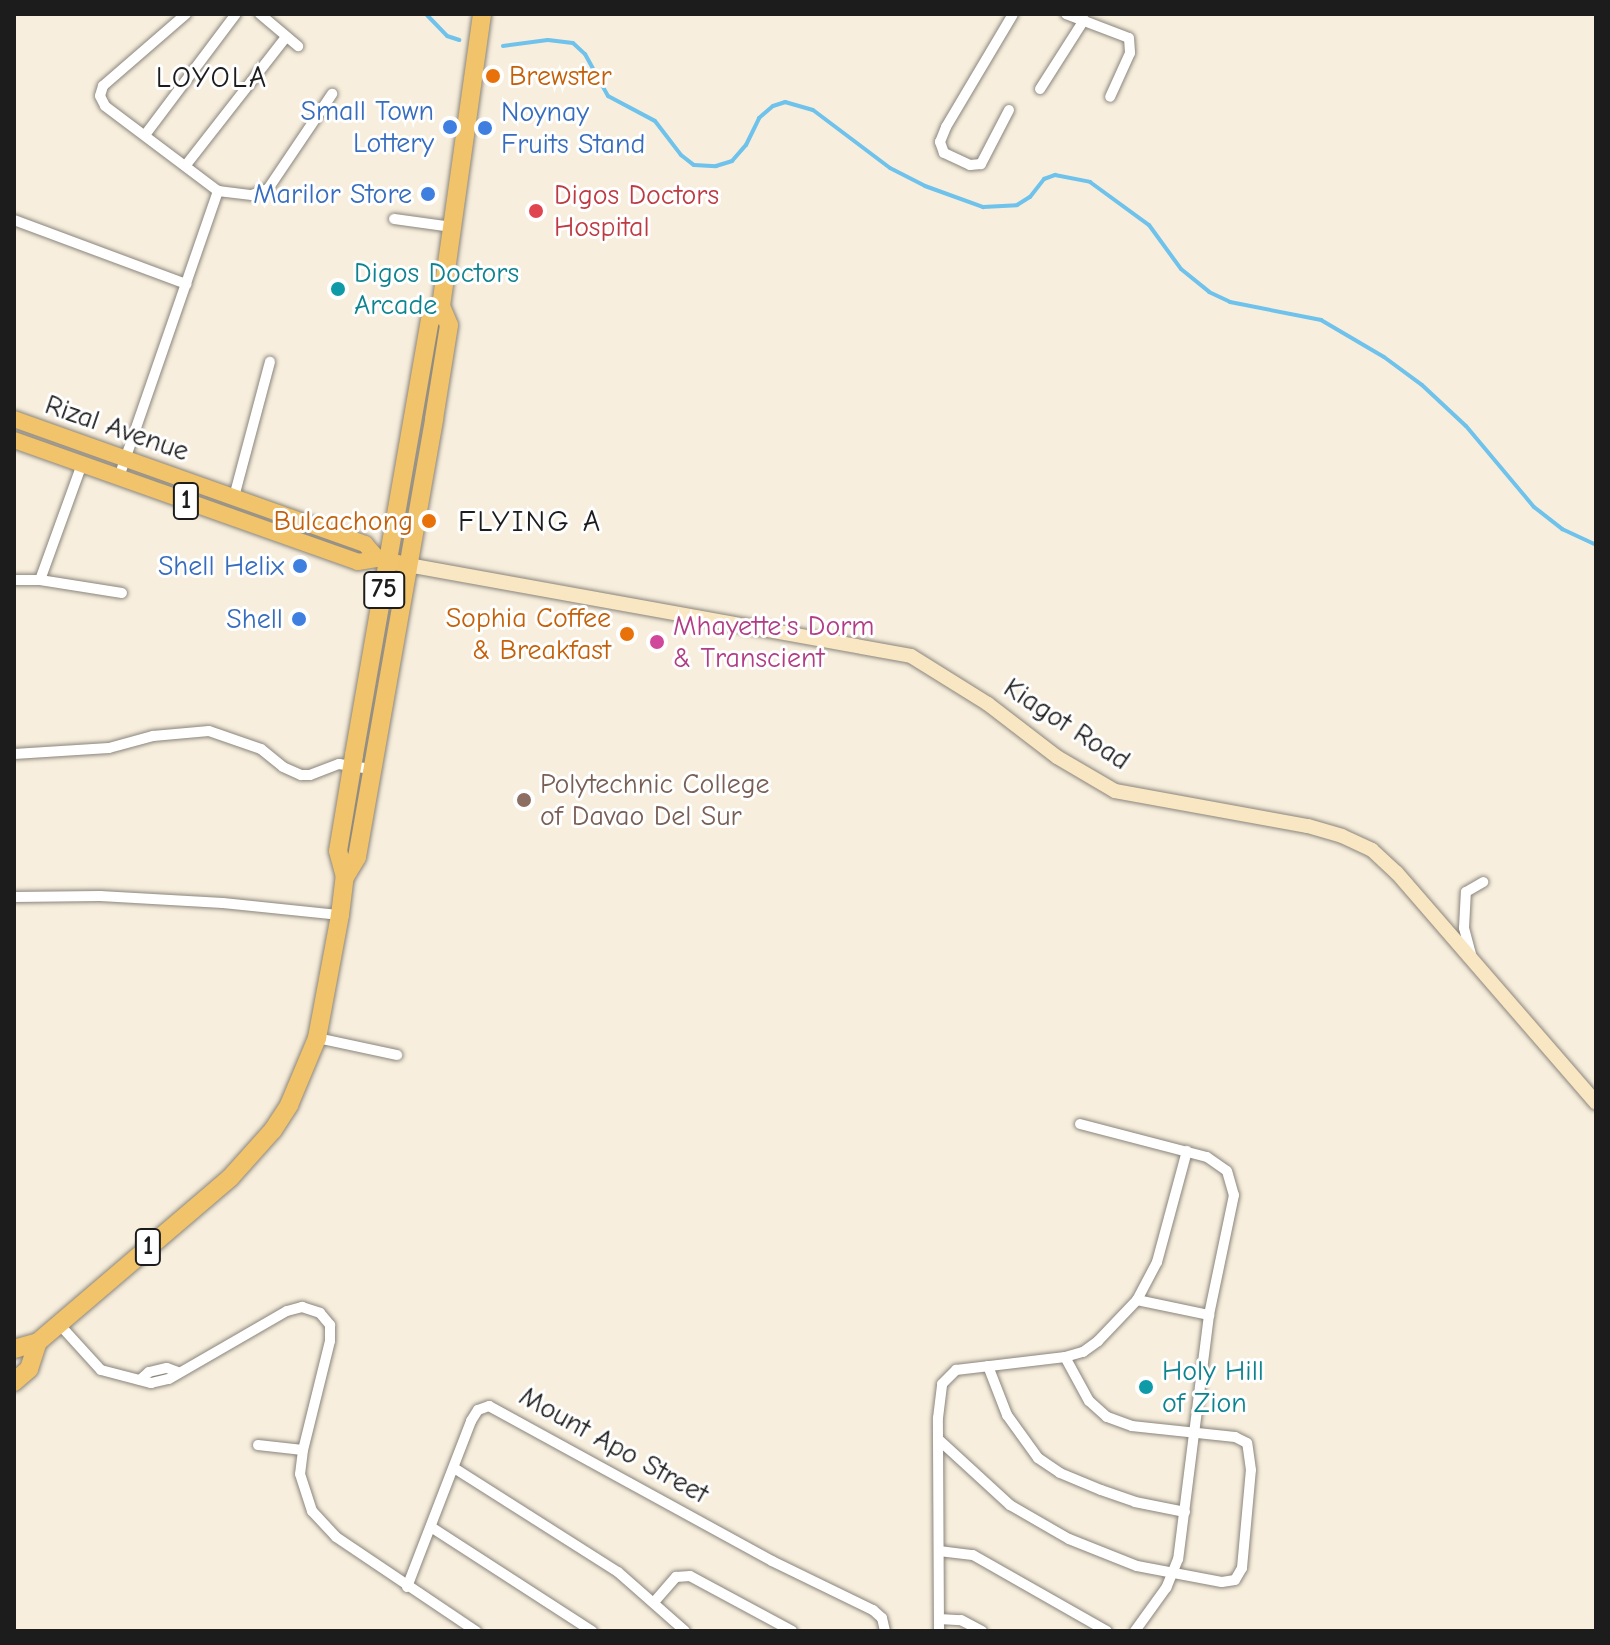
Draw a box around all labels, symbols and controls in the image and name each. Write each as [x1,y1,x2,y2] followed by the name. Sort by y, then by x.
[509,59,612,93] place label: Brewster
[156,60,268,96] district label: LOYOLA
[484,67,502,85] marker: Brewster
[300,94,434,160] place label: Small Town Lottery
[501,95,645,161] place label: Noynay Fruits Stand
[441,118,459,136] marker: Small Town Lottery
[476,119,494,137] marker: Noynay Fruits Stand
[253,177,412,211] place label: Marilor Store
[554,178,719,244] place label: Digos Doctors Hospital
[419,185,437,203] marker: Marilor Store
[525,200,547,222] marker: Digos Doctors Hospital
[354,256,519,322] place label: Digos Doctors Arcade
[329,280,347,298] marker: Digos Doctors Arcade
[41,388,193,468] street label: Rizal Avenue
[172,479,200,523] road number: 1
[274,504,413,538] place label: Bulcachong
[458,504,602,540] district label: FLYING A
[420,512,438,530] marker: Bulcachong
[158,549,284,583] place label: Shell Helix
[291,557,309,575] marker: Shell Helix
[362,568,406,612] road number: 75
[446,601,611,667] place label: Sophia Coffee & Breakfast
[226,602,283,636] place label: Shell
[673,609,874,675] place label: Mhayette's Dorm & Transcient
[290,610,308,628] marker: Shell
[618,625,636,643] marker: Sophia Coffee & Breakfast
[648,633,666,651] marker: Mhayette's Dorm & Transcient
[998,671,1136,777] street label: Kiagot Road
[540,767,770,833] place label: Polytechnic College of Davao Del Sur
[515,791,533,809] marker: Polytechnic College of Davao Del Sur
[134,1225,162,1269] road number: 1
[1162,1354,1264,1420] place label: Holy Hill of Zion
[1137,1378,1155,1396] marker: Holy Hill of Zion
[514,1379,714,1511] street label: Mount Apo Street

